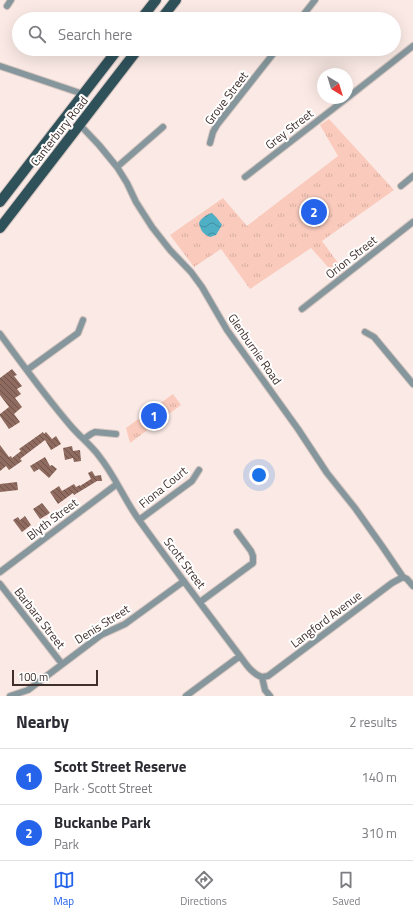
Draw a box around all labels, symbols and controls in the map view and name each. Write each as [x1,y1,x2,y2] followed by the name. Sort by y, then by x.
[12,12,401,56] search box
[26,23,48,45] icon: search
[58,23,132,46] text: Search here
[199,67,253,129] street label: Grove Street
[317,68,353,104] north arrow
[25,92,93,170] street label: Canterbury Road
[261,104,318,154] street label: Grey Street
[301,197,327,227] pin: 2
[321,230,382,283] street label: Orion Street
[223,309,287,389] street label: Glenburnie Road
[141,401,167,431] pin: 1
[135,461,192,513] street label: Fiona Court
[249,465,269,485] your location
[22,493,82,545] street label: Blyth Street
[159,533,211,593] street label: Scott Street
[10,583,71,653] street label: Barbara Street
[286,586,366,652] street label: Langford Avenue
[71,599,134,648] street label: Denis Street
[12,668,98,687] scale bar
[18,669,48,685] text: 100 m
[16,709,69,735] text: Nearby
[349,712,397,732] text: 2 results
[54,755,186,778] text: Scott Street Reserve
[25,767,33,787] text: 1
[361,767,397,787] text: 140 m
[54,778,152,798] text: Park · Scott Street
[54,811,151,834] text: Buckanbe Park
[25,823,33,843] text: 2
[361,823,397,843] text: 310 m
[54,834,79,854] text: Park
[53,869,75,909] tab: Map
[180,869,227,909] tab: Directions
[332,869,360,909] tab: Saved

